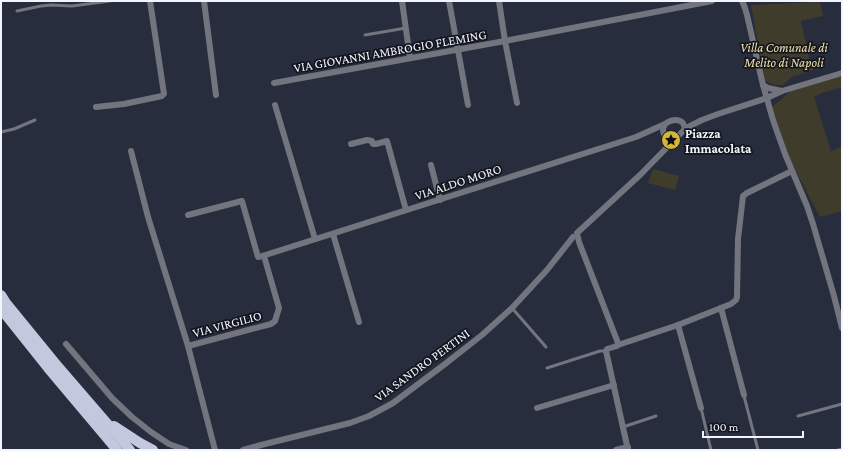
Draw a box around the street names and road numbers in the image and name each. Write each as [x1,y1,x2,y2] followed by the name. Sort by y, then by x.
[292,27,488,75] street label: VIA GIOVANNI AMBROGIO FLEMING
[413,161,503,203] street label: VIA ALDO MORO
[191,308,263,340] street label: VIA VIRGILIO
[371,325,473,405] street label: VIA SANDRO PERTINI

